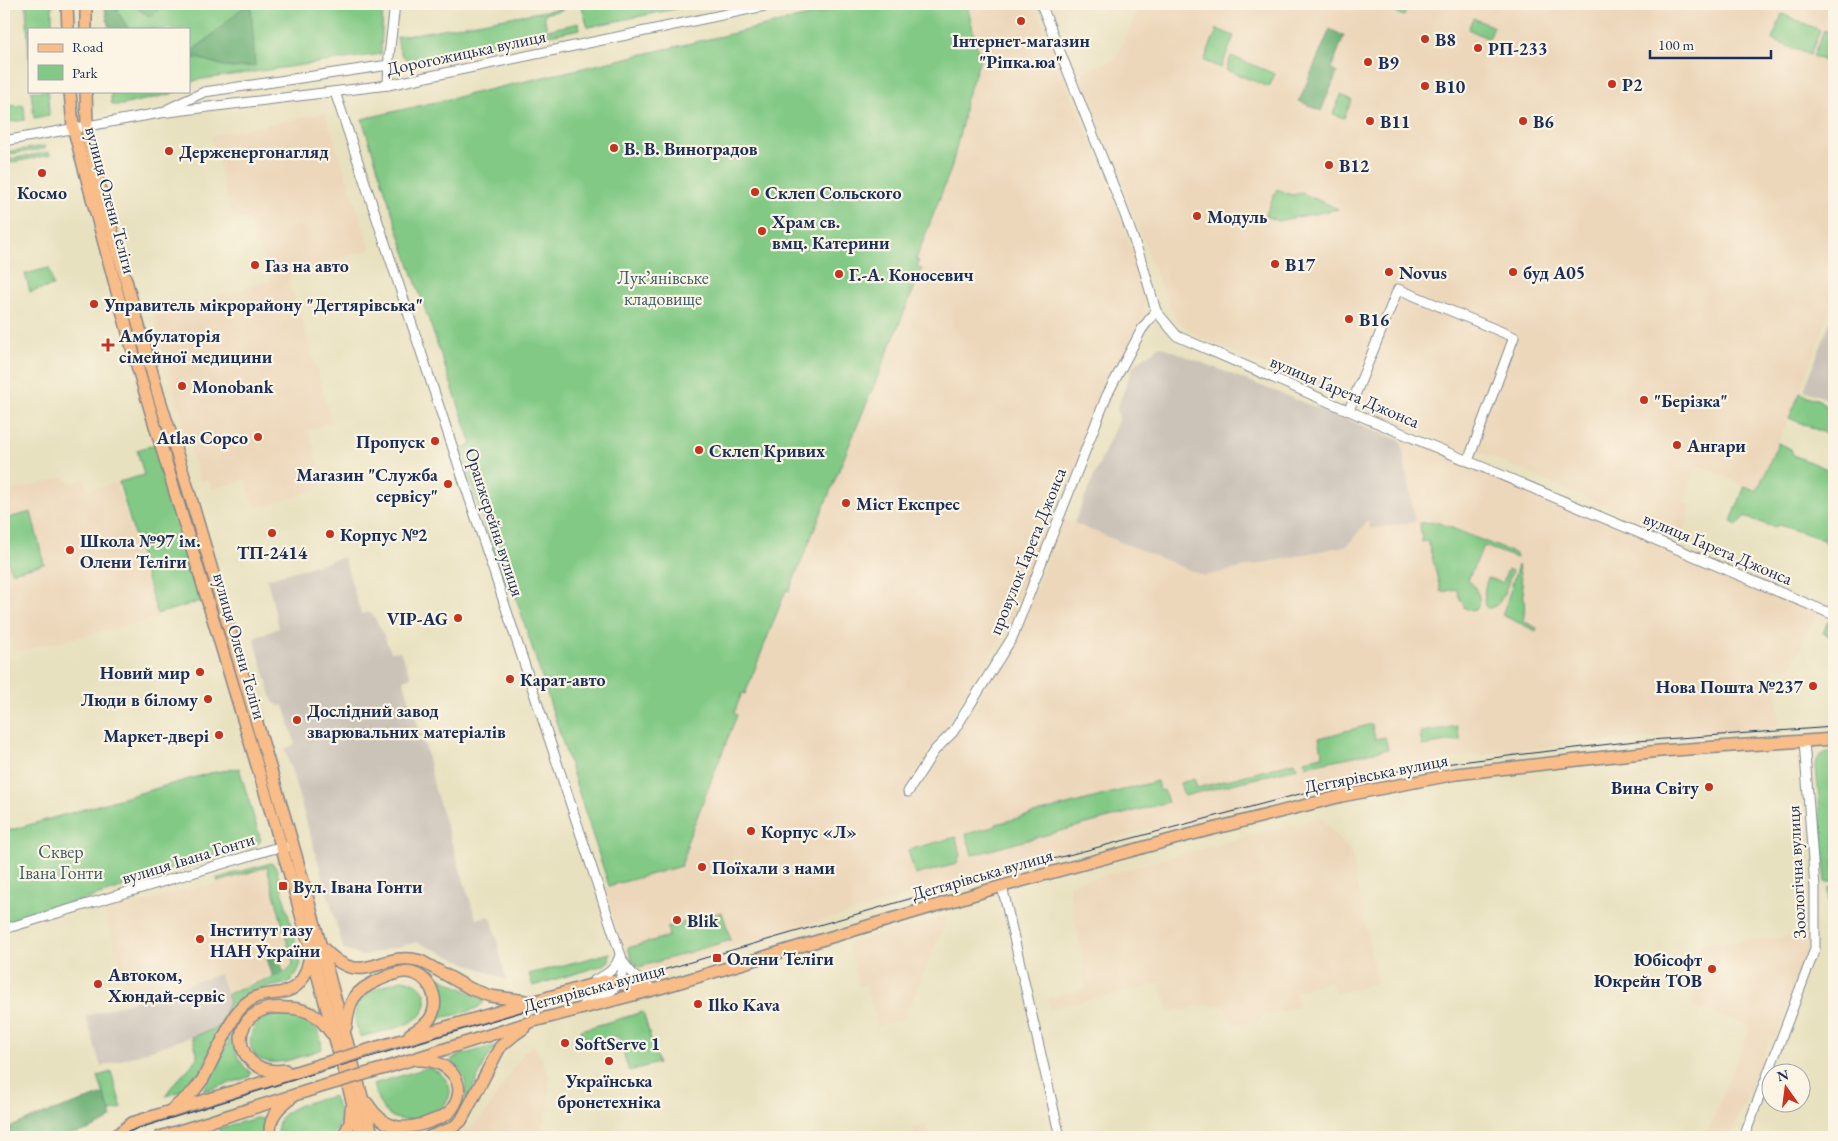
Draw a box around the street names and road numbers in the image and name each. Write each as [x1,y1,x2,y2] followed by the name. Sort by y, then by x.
[384,24,548,80] street label: Дорогожицька вулиця
[80,124,142,277] street label: вулиця Олени Теліги
[1267,349,1424,433] street label: вулиця Ґарета Джонса
[460,445,530,599] street label: Оранжерейна вулиця
[983,463,1071,638] street label: провулок Ґарета Джонса
[1640,506,1797,590] street label: вулиця Ґарета Джонса
[208,570,272,722] street label: вулиця Олени Теліги
[1302,748,1450,798] street label: Дегтярівська вулиця
[1781,805,1811,939] street label: Зоологічна вулиця
[119,827,258,889] street label: вулиця Івана Гонти
[909,843,1055,905] street label: Дегтярівська вулиця
[521,957,667,1017] street label: Дегтярівська вулиця

